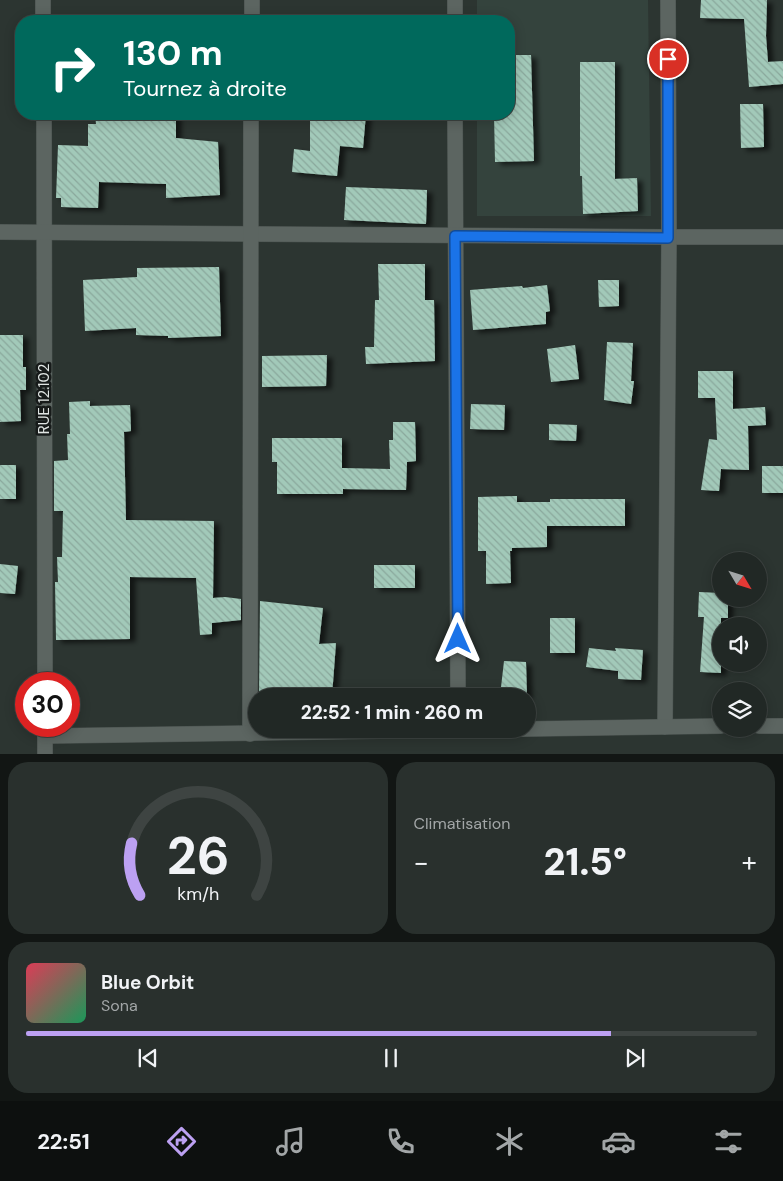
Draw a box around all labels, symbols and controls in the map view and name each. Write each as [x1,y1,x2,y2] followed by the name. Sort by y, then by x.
[123,30,223,76] text: 130 m
[40,35,105,100] icon: right
[647,38,689,80] pin
[654,45,682,73] icon: arrive
[123,74,287,103] text: Tournez à droite
[34,364,54,434] street label: RUE 12.102
[712,552,768,608] north arrow
[712,552,767,737] map controls
[431,612,483,664] position arrow
[712,617,767,672] button: sound
[15,672,80,737] speed limit sign: 30
[712,682,767,737] button: layers
[301,700,483,725] text: 22:52 · 1 min · 260 m
[414,813,511,834] text: Climatisation
[166,822,229,890] text: 26
[544,837,627,887] text: 21.5°
[414,844,429,881] text: −
[742,844,757,881] text: +
[177,882,219,906] text: km/h
[101,970,194,995] text: Blue Orbit
[101,995,138,1016] text: Sona
[134,1044,162,1072] icon: previous
[377,1044,405,1072] icon: pause
[621,1044,649,1072] icon: next
[164,1124,199,1159] icon: directions
[273,1124,308,1159] icon: music
[383,1124,418,1159] icon: phone
[492,1124,527,1159] icon: climate
[601,1124,636,1159] icon: car
[711,1124,746,1159] icon: filters
[37,1127,90,1156] text: 22:51

